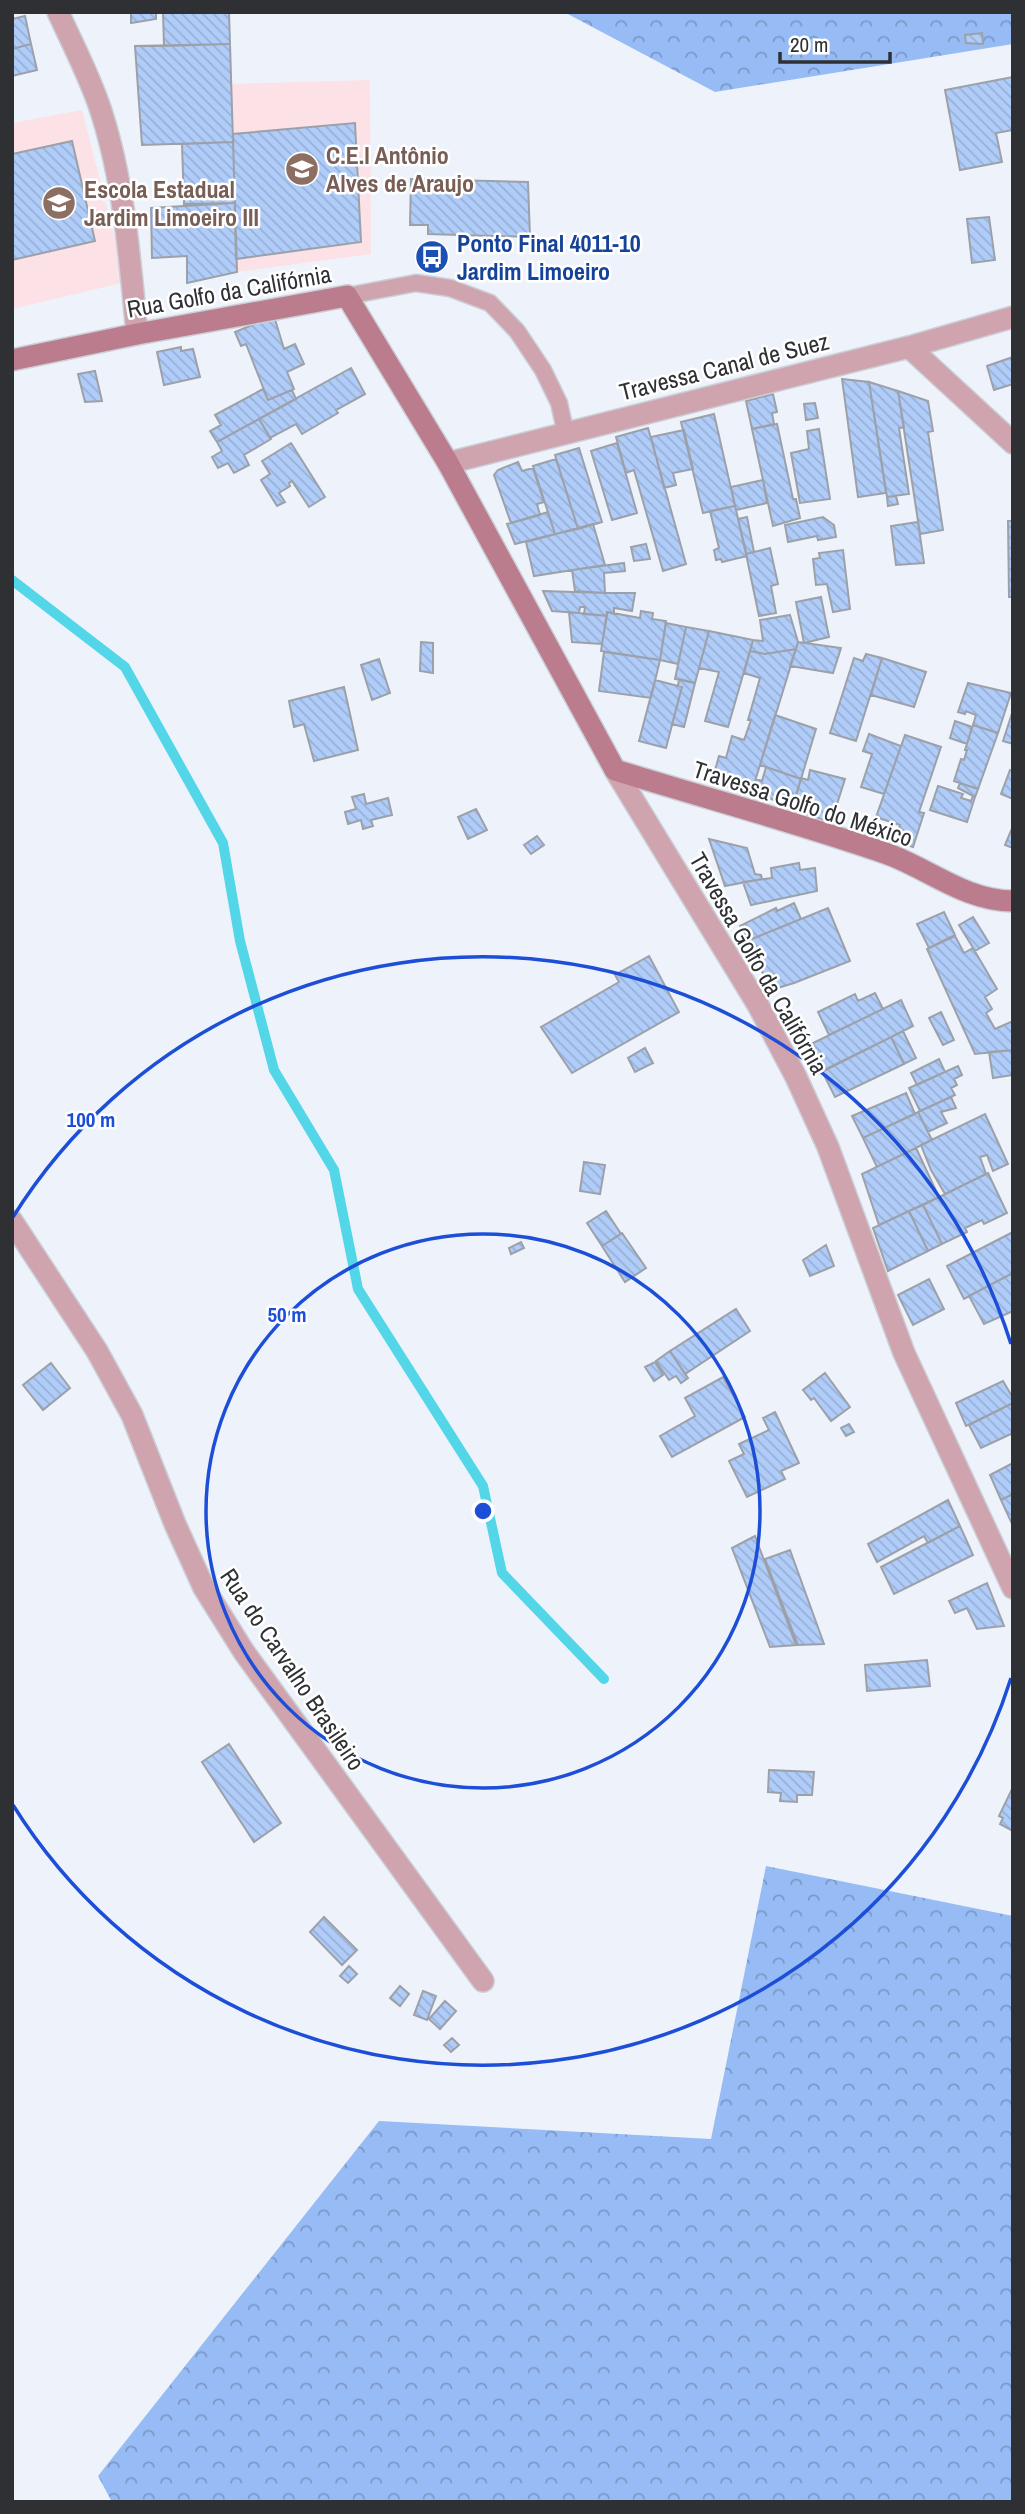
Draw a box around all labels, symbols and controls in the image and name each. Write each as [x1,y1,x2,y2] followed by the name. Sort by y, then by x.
[780,21,890,65] scale bar
[790,30,828,59] text: 20 m
[326,139,474,199] place label: C.E.I Antônio Alves de Araujo
[283,150,321,188] school or university icon: C.E.I Antônio Alves de Araujo
[84,173,259,233] place label: Escola Estadual Jardim Limoeiro III
[40,184,78,222] school or university icon: Escola Estadual Jardim Limoeiro III
[457,227,641,287] place label: Ponto Final 4011-10 Jardim Limoeiro
[413,238,451,276] bus stop icon: Ponto Final 4011-10 Jardim Limoeiro
[124,257,334,325] street label: Rua Golfo da Califórnia
[616,324,832,408] street label: Travessa Canal de Suez
[689,752,917,854] street label: Travessa Golfo do México
[682,846,836,1080] street label: Travessa Golfo da Califórnia
[67,1105,115,1134] text: 100 m
[267,1300,307,1329] text: 50 m
[471,1499,495,1523] centre of rings
[213,1562,373,1776] street label: Rua do Carvalho Brasileiro

